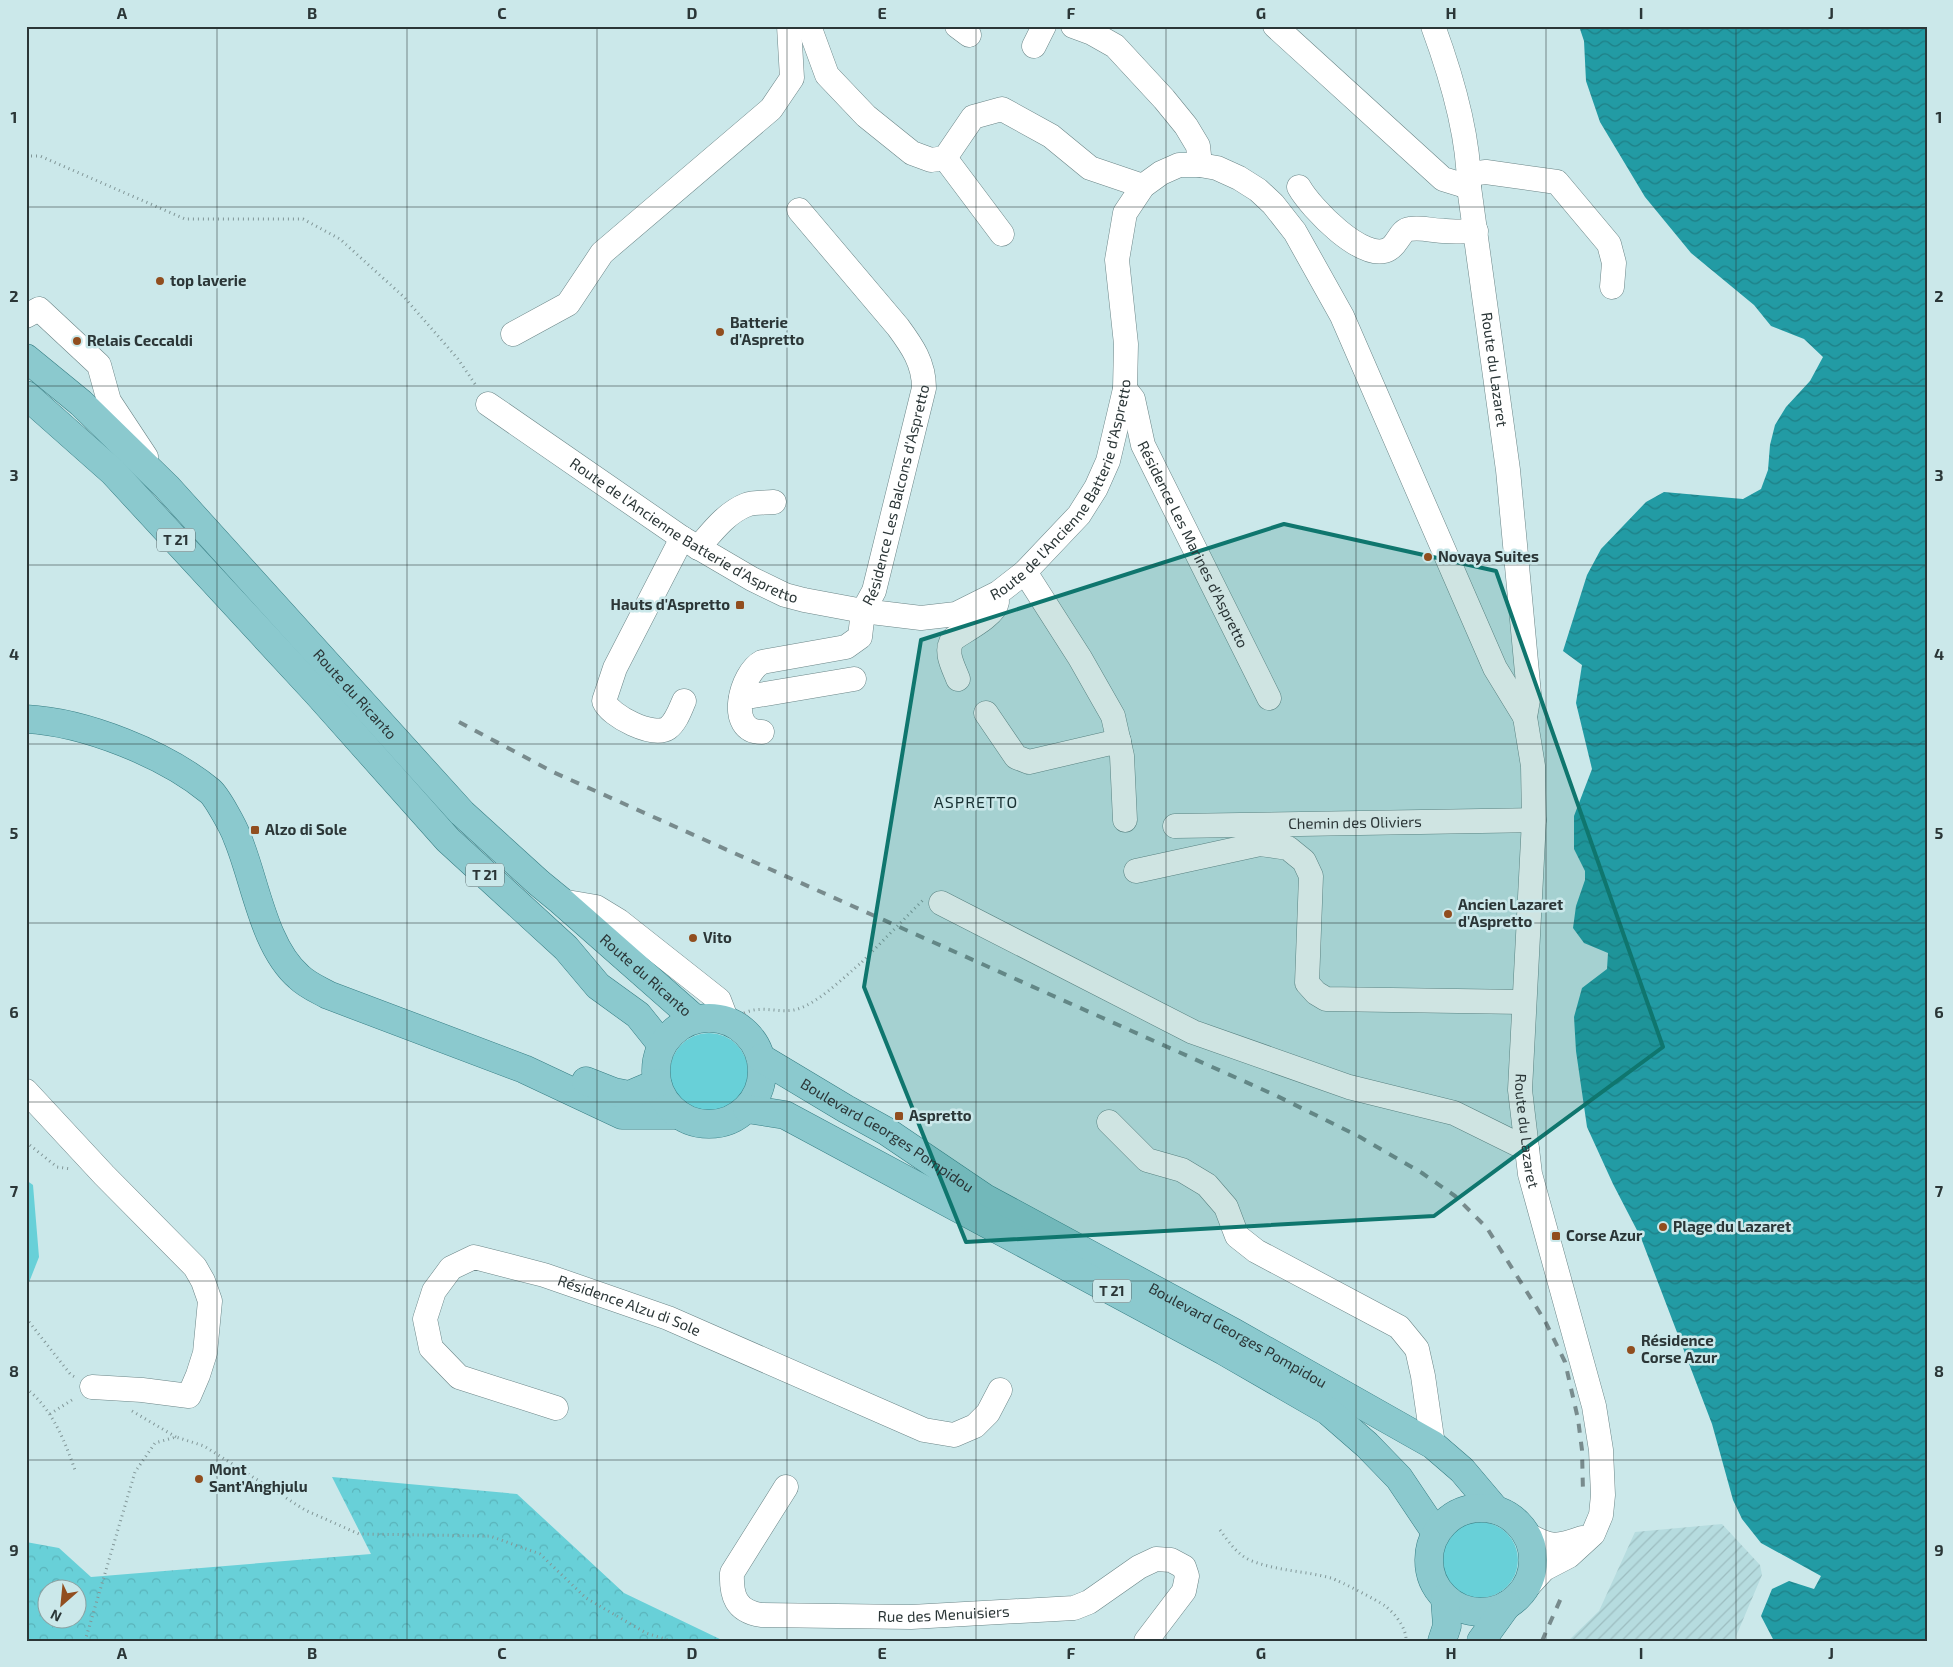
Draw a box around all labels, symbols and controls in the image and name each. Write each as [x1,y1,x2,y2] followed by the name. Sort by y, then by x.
[117,3,128,22] text: A
[307,3,317,22] text: B
[497,3,507,22] text: C
[687,3,698,22] text: D
[877,3,887,22] text: E
[1067,3,1076,22] text: F
[1256,3,1266,22] text: G
[1445,3,1457,22] text: H
[1639,3,1643,22] text: I
[1828,3,1834,22] text: J
[11,107,17,126] text: 1
[1936,107,1942,126] text: 1
[170,271,246,289] place label: top laverie
[154,275,166,287] marker: top laverie
[9,286,19,305] text: 2
[1934,286,1944,305] text: 2
[1478,311,1512,428] street label: Route du Lazaret
[730,313,804,348] place label: Batterie d'Aspretto
[714,326,726,338] marker: Batterie d'Aspretto
[87,331,193,349] place label: Relais Ceccaldi
[71,335,83,347] marker: Relais Ceccaldi
[987,379,1133,603] street label: Route de l'Ancienne Batterie d'Aspretto
[858,382,933,608] street label: Résidence Les Balcons d'Aspretto
[1134,437,1253,651] street label: Résidence Les Marines d'Aspretto
[567,453,800,606] street label: Route de l'Ancienne Batterie d'Aspretto
[9,465,19,484] text: 3
[1934,465,1944,484] text: 3
[157,528,195,552] road number: T 21
[1438,547,1539,566] place label: Novaya Suites
[1422,551,1434,563] marker: Novaya Suites
[611,595,730,613] place label: Hauts d'Aspretto
[734,599,746,611] marker: Hauts d'Aspretto
[9,644,19,663] text: 4
[1934,644,1944,663] text: 4
[310,645,401,743] street label: Route du Ricanto
[934,792,1018,811] district label: ASPRETTO
[1288,812,1422,832] street label: Chemin des Oliviers
[265,820,347,838] place label: Alzo di Sole
[10,823,19,842] text: 5
[1935,823,1944,842] text: 5
[249,824,261,836] marker: Alzo di Sole
[466,864,504,886] road number: T 21
[1458,895,1563,930] place label: Ancien Lazaret d'Aspretto
[1442,908,1454,920] marker: Ancien Lazaret d'Aspretto
[703,928,732,946] place label: Vito
[597,930,695,1020] street label: Route du Ricanto
[687,932,699,944] marker: Vito
[9,1002,19,1021] text: 6
[1934,1002,1944,1021] text: 6
[1512,1073,1544,1190] street label: Route du Lazaret
[798,1074,977,1196] street label: Boulevard Georges Pompidou
[909,1106,972,1124] place label: Aspretto
[893,1110,905,1122] marker: Aspretto
[10,1181,19,1200] text: 7
[1935,1181,1944,1200] text: 7
[1673,1217,1791,1235] place label: Plage du Lazaret
[1657,1221,1669,1233] marker: Plage du Lazaret
[1566,1226,1643,1244] place label: Corse Azur
[1550,1230,1562,1242] marker: Corse Azur
[556,1270,704,1339] street label: Résidence Alzu di Sole
[1146,1278,1330,1391] street label: Boulevard Georges Pompidou
[1093,1280,1131,1302] road number: T 21
[1641,1331,1718,1366] place label: Résidence Corse Azur
[1625,1344,1637,1356] marker: Résidence Corse Azur
[9,1361,19,1380] text: 8
[1934,1361,1944,1380] text: 8
[209,1460,308,1495] place label: Mont Sant’Anghjulu
[193,1473,205,1485] marker: Mont Sant’Anghjulu
[9,1540,19,1559] text: 9
[1934,1540,1944,1559] text: 9
[38,1580,88,1630] north arrow
[877,1602,1010,1625] street label: Rue des Menuisiers
[48,1606,64,1626] text: N
[117,1643,128,1662] text: A
[307,1643,317,1662] text: B
[497,1643,507,1662] text: C
[687,1643,698,1662] text: D
[877,1643,887,1662] text: E
[1067,1643,1076,1662] text: F
[1256,1643,1266,1662] text: G
[1445,1643,1457,1662] text: H
[1639,1643,1643,1662] text: I
[1828,1643,1834,1662] text: J

